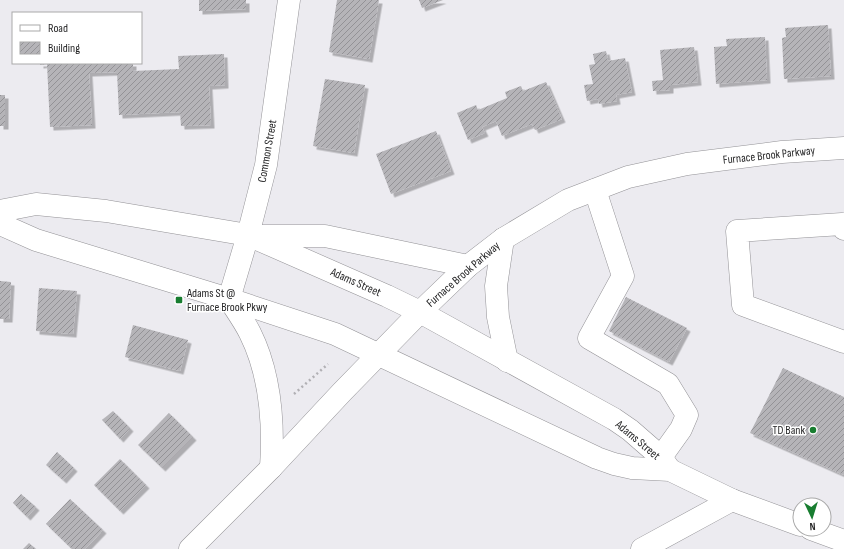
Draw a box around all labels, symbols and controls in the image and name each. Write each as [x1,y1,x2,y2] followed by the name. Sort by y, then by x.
[12,12,142,64] legend
[48,21,68,36] text: Road
[48,41,80,56] text: Building
[255,118,280,184] street label: Common Street
[722,143,816,168] street label: Furnace Brook Parkway
[423,238,503,310] street label: Furnace Brook Parkway
[327,264,384,300] street label: Adams Street
[186,286,268,315] place label: Adams St @ Furnace Brook Pkwy
[174,295,184,305] marker: Adams St @ Furnace Brook Pkwy
[611,417,663,464] street label: Adams Street
[773,423,805,438] place label: TD Bank
[808,425,818,435] marker: TD Bank
[792,497,832,537] north arrow
[809,520,816,533] text: N

